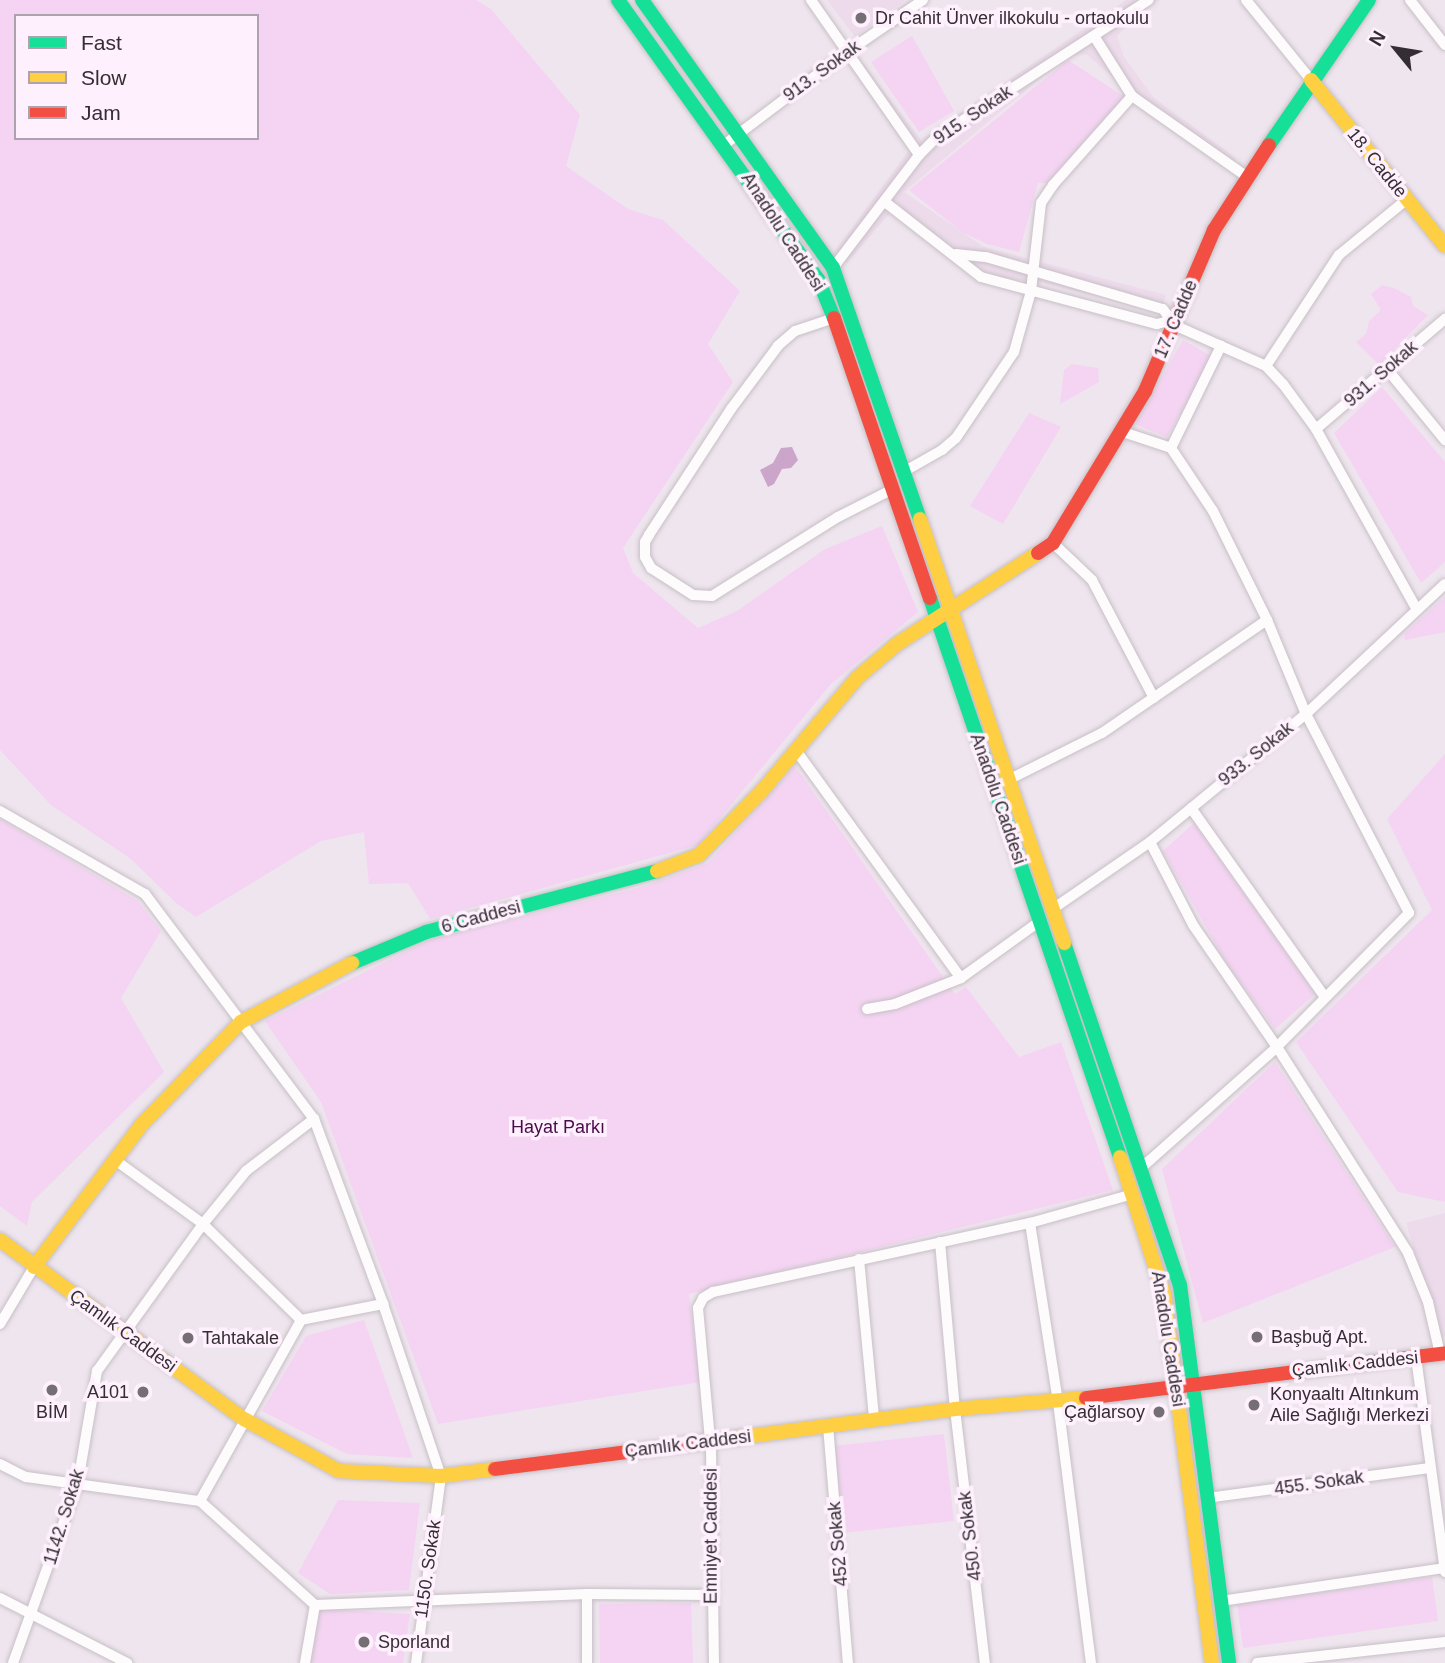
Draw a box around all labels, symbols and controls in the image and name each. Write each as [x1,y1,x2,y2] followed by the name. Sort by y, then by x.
[875,7,1149,29] place label: Dr Cahit Ünver ilkokulu - ortaokulu
[853,10,869,26] marker: Dr Cahit Ünver ilkokulu - ortaokulu
[14,14,259,140] legend
[1361,14,1431,84] north arrow
[1365,27,1390,49] text: N
[81,31,122,54] text: Fast
[779,36,865,106] street label: 913. Sokak
[81,66,127,89] text: Slow
[930,81,1016,149] street label: 915. Sokak
[81,101,121,124] text: Jam
[1342,124,1412,202] street label: 18. Cadde
[737,169,829,295] street label: Anadolu Caddesi
[1150,277,1202,361] street label: 17. Cadde
[1340,336,1422,412] street label: 931. Sokak
[1214,717,1298,791] street label: 933. Sokak
[965,731,1031,867] street label: Anadolu Caddesi
[439,896,523,938] street label: 6 Caddesi
[511,1116,605,1138] park label: Hayat Parkı
[1147,1270,1189,1408] street label: Anadolu Caddesi
[65,1285,181,1377] street label: Çamlık Caddesi
[1271,1326,1369,1348] place label: Başbuğ Apt.
[202,1327,279,1349] place label: Tahtakale
[1249,1329,1265,1345] marker: Başbuğ Apt.
[180,1330,196,1346] marker: Tahtakale
[1291,1347,1419,1381] street label: Çamlık Caddesi
[87,1381,129,1403] place label: A101
[44,1382,60,1398] marker: BİM
[135,1384,151,1400] marker: A101
[1270,1384,1429,1426] place label: Konyaaltı Altınkum Aile Sağlığı Merkezi
[1244,1395,1264,1415] marker: Konyaaltı Altınkum Aile Sağlığı Merkezi
[36,1401,68,1423] place label: BİM
[1064,1401,1145,1423] place label: Çağlarsoy
[1151,1404,1167,1420] marker: Çağlarsoy
[624,1426,752,1462] street label: Çamlık Caddesi
[1273,1466,1365,1500] street label: 455. Sokak
[39,1467,89,1567] street label: 1142. Sokak
[700,1468,722,1604] street label: Emniyet Caddesi
[954,1490,986,1582] street label: 450. Sokak
[824,1501,852,1587] street label: 452 Sokak
[410,1519,446,1619] street label: 1150. Sokak
[378,1631,450,1653] place label: Sporland
[356,1634,372,1650] marker: Sporland

